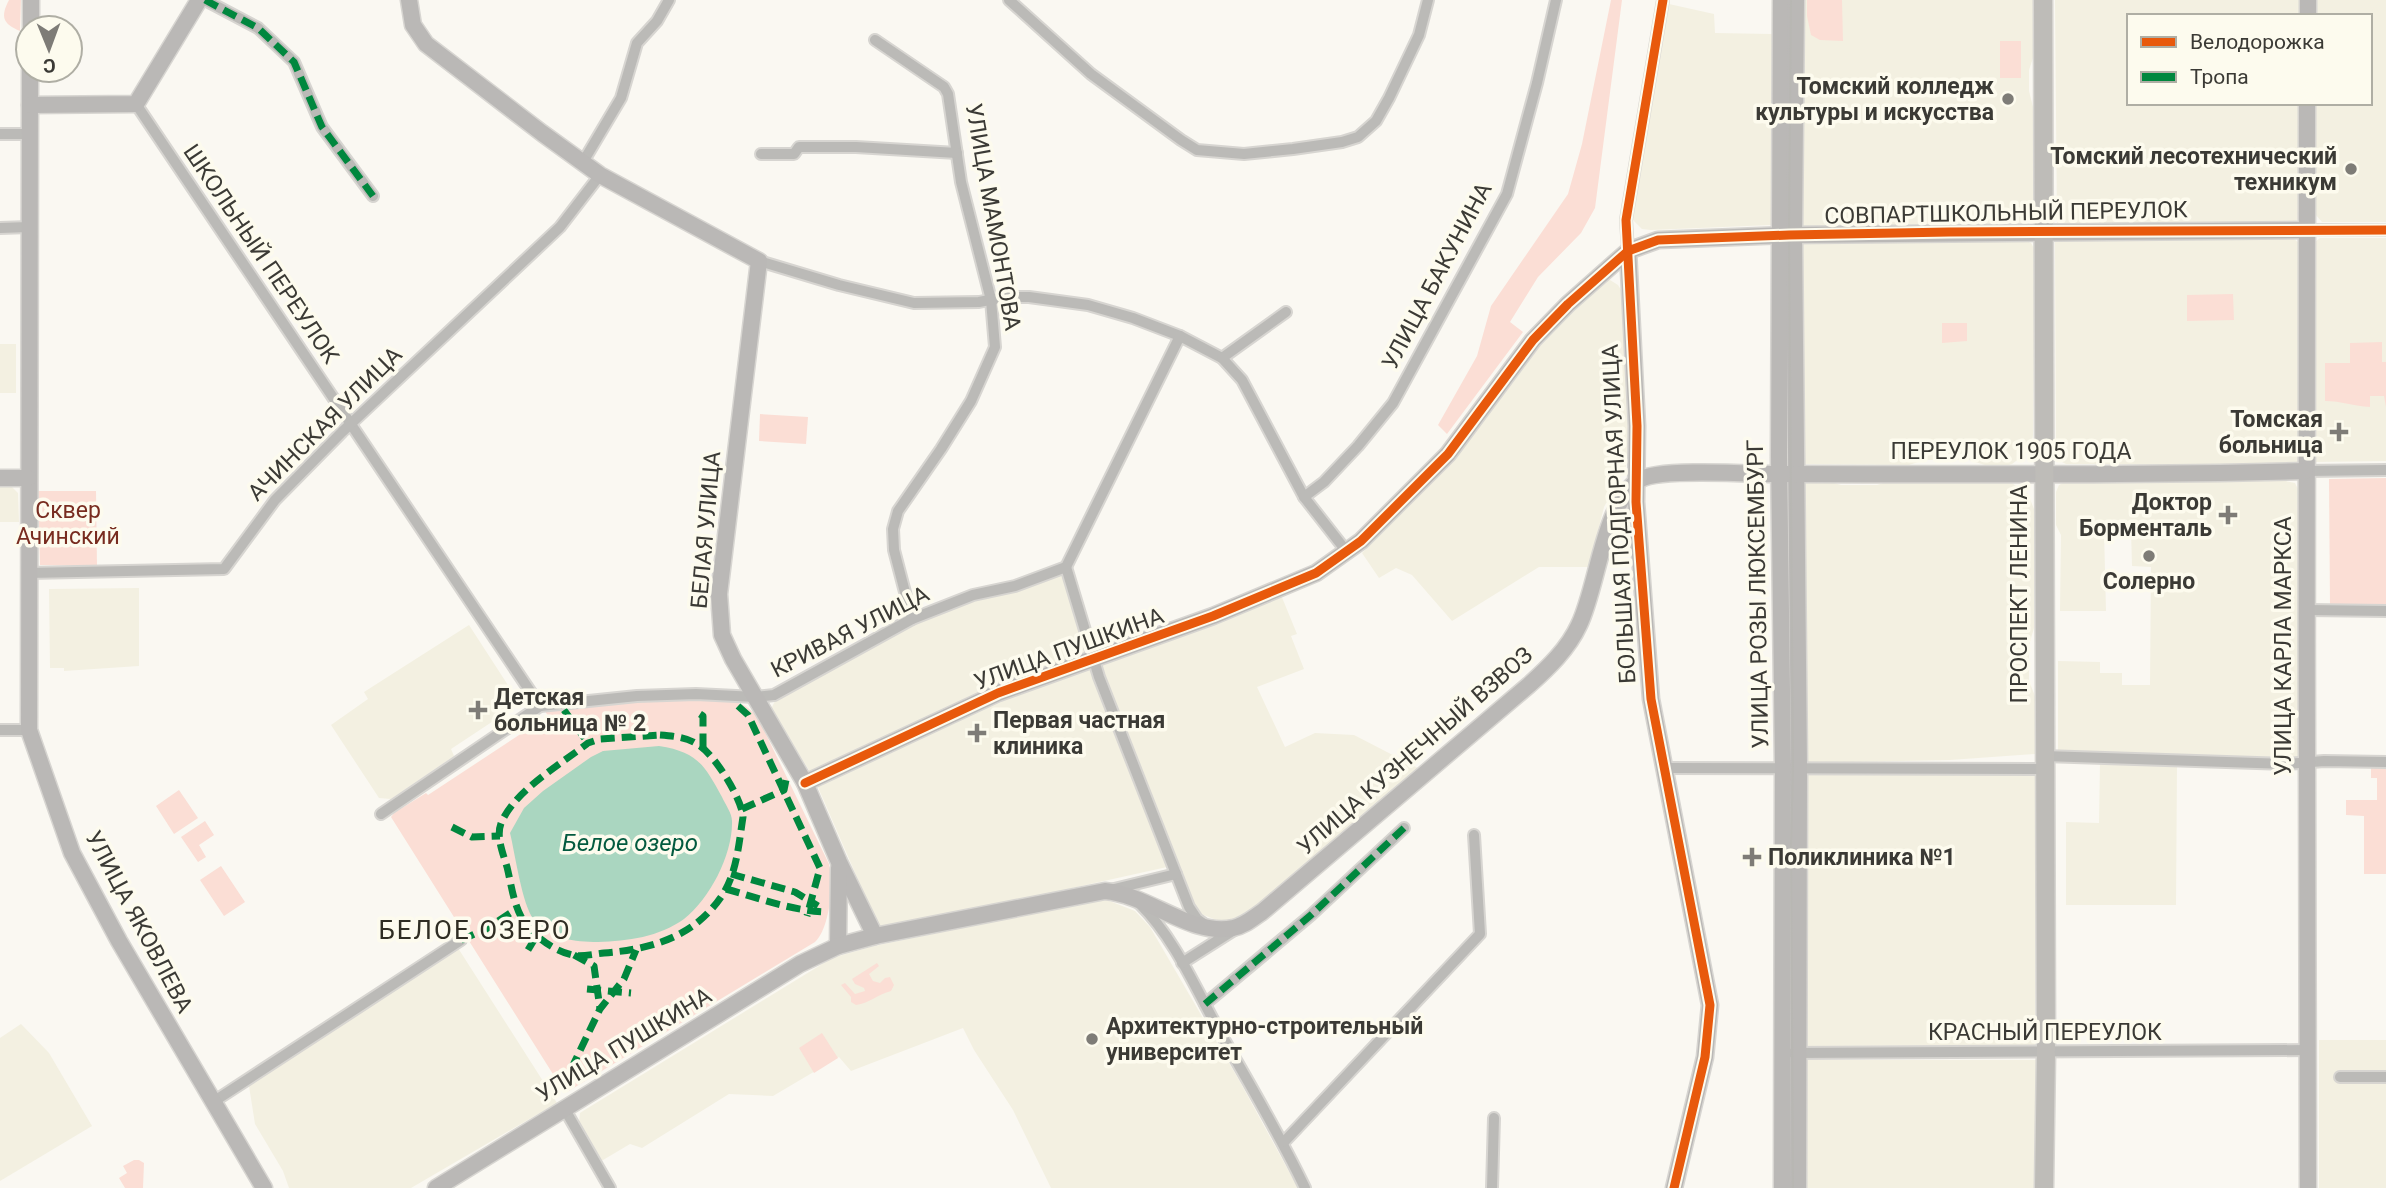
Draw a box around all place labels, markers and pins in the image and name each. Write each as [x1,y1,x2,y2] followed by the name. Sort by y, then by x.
[1755,73,1994,126] place label: Томский колледж культуры и искусства
[2000,91,2016,107] marker: Томский колледж культуры и искусства
[2050,143,2337,196] place label: Томский лесотехнический техникум
[2343,161,2359,177] marker: Томский лесотехнический техникум
[2219,406,2323,459] place label: Томская больница
[2329,422,2349,442] marker: Томская больница
[2079,489,2212,542] place label: Доктор Борменталь
[2218,505,2238,525] marker: Доктор Борменталь
[2141,548,2157,564] marker: Солерно
[2103,568,2195,595] place label: Солерно
[494,684,646,737] place label: Детская больница № 2
[468,700,488,720] marker: Детская больница № 2
[993,707,1165,760] place label: Первая частная клиника
[967,723,987,743] marker: Первая частная клиника
[1768,844,1956,871] place label: Поликлиника №1
[1742,847,1762,867] marker: Поликлиника №1
[1106,1013,1423,1066] place label: Архитектурно-строительный университет
[1084,1031,1100,1047] marker: Архитектурно-строительный университет

